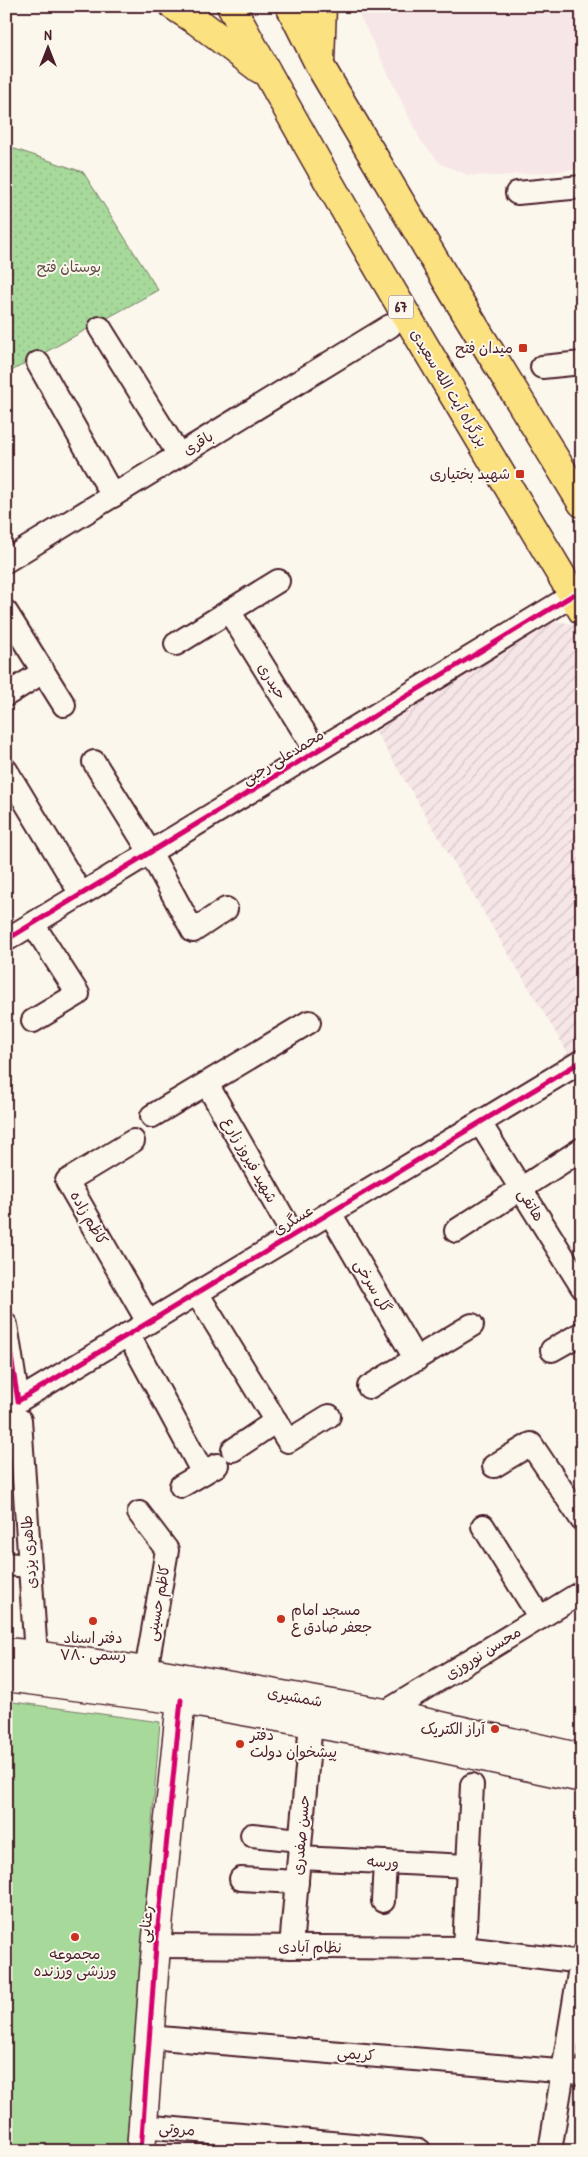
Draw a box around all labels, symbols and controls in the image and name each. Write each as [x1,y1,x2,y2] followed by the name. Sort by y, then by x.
[22,22,72,72] north arrow
[44,25,52,44] text: N
[37,256,101,277] park label: بوستان فتح
[388,296,414,318] road number: 67
[406,324,493,451] street label: بزرگراه آیت الله سعیدی
[455,337,513,358] place label: میدان فتح
[517,342,529,354] marker: میدان فتح
[179,425,217,460] street label: باقری
[430,463,510,484] place label: شهید بختیاری
[514,468,526,480] marker: شهید بختیاری
[253,658,292,703] street label: حیدری
[238,724,328,789] street label: محمدعلی رجبی
[218,1113,283,1206] street label: شهید فیروز زارع
[513,1184,550,1225] street label: هاتفی
[64,1187,113,1250] street label: کاظم زاده
[269,1199,317,1240] street label: عسگری
[350,1255,397,1316] street label: گل سرخی
[15,1515,42,1590] street label: طاهری یزدی
[140,1563,177,1643] street label: کاظم حسینی
[291,1599,372,1637] place label: مسجد امام جعفر صادق ع
[275,1613,287,1625] marker: مسجد امام جعفر صادق ع
[87,1615,99,1627] marker: دفتر اسناد رسمی ۷۸۰
[441,1621,525,1684] street label: محسن نوروزی
[60,1627,126,1665] place label: دفتر اسناد رسمی ۷۸۰
[266,1681,324,1712] street label: شمشیری
[420,1718,486,1739] place label: آراز الکتریک
[489,1723,501,1735] marker: آراز الکتریک
[249,1724,337,1762] place label: دفتر پیشخوان دولت
[234,1738,246,1750] marker: دفتر پیشخوان دولت
[287,1794,314,1876] street label: حسن صفدری
[367,1850,400,1873] street label: ورسه
[133,1904,158,1944] street label: رعنایی
[69,1931,81,1943] marker: مجموعه ورزشی ورزنده
[278,1935,342,1959] street label: نظام آبادی
[33,1943,117,1981] place label: مجموعه ورزشی ورزنده
[336,2041,376,2066] street label: کریمی
[158,2116,196,2141] street label: مروتی

